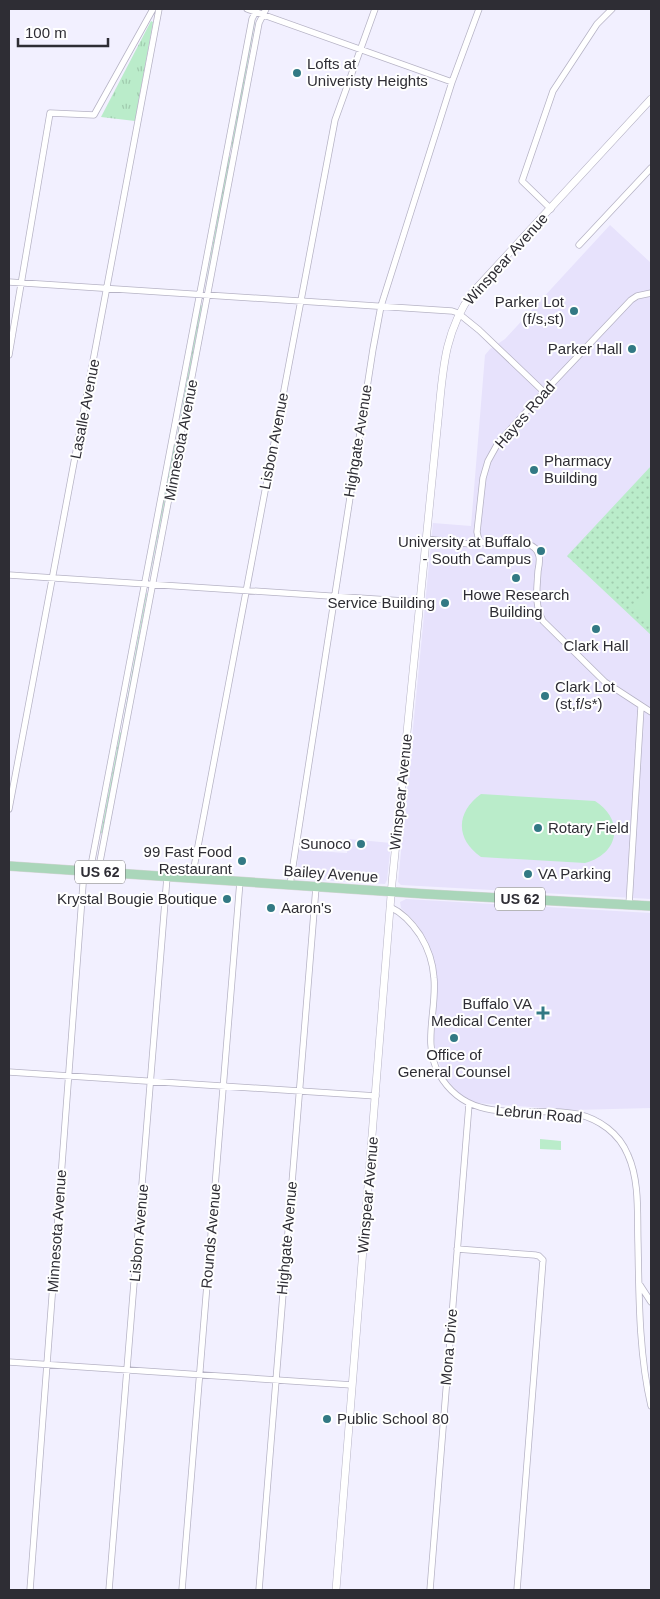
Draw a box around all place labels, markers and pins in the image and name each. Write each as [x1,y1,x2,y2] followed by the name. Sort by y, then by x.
[307,55,428,89] place label: Lofts at Univeristy Heights
[291,67,303,79] marker: Lofts at Univeristy Heights
[495,293,565,327] place label: Parker Lot (f/s,st)
[568,305,580,317] marker: Parker Lot (f/s,st)
[548,340,622,357] place label: Parker Hall
[626,343,638,355] marker: Parker Hall
[544,452,612,486] place label: Pharmacy Building
[528,464,540,476] marker: Pharmacy Building
[398,533,531,567] place label: University at Buffalo - South Campus
[535,545,547,557] marker: University at Buffalo - South Campus
[510,572,522,584] marker: Howe Research Building
[463,586,569,620] place label: Howe Research Building
[327,594,435,611] place label: Service Building
[439,597,451,609] marker: Service Building
[590,623,602,635] marker: Clark Hall
[563,637,629,654] place label: Clark Hall
[555,678,616,712] place label: Clark Lot (st,f/s*)
[539,690,551,702] marker: Clark Lot (st,f/s*)
[548,819,629,836] place label: Rotary Field
[532,822,544,834] marker: Rotary Field
[300,835,351,852] place label: Sunoco
[355,838,367,850] marker: Sunoco
[144,843,233,877] place label: 99 Fast Food Restaurant
[236,855,248,867] marker: 99 Fast Food Restaurant
[538,865,611,882] place label: VA Parking
[522,868,534,880] marker: VA Parking
[57,890,217,907] place label: Krystal Bougie Boutique
[221,893,233,905] marker: Krystal Bougie Boutique
[281,899,331,916] place label: Aaron's
[265,902,277,914] marker: Aaron's
[431,995,532,1029] place label: Buffalo VA Medical Center
[536,1006,550,1020] marker: Buffalo VA Medical Center
[448,1032,460,1044] marker: Office of General Counsel
[398,1046,510,1080] place label: Office of General Counsel
[337,1410,449,1427] place label: Public School 80
[321,1413,333,1425] marker: Public School 80

